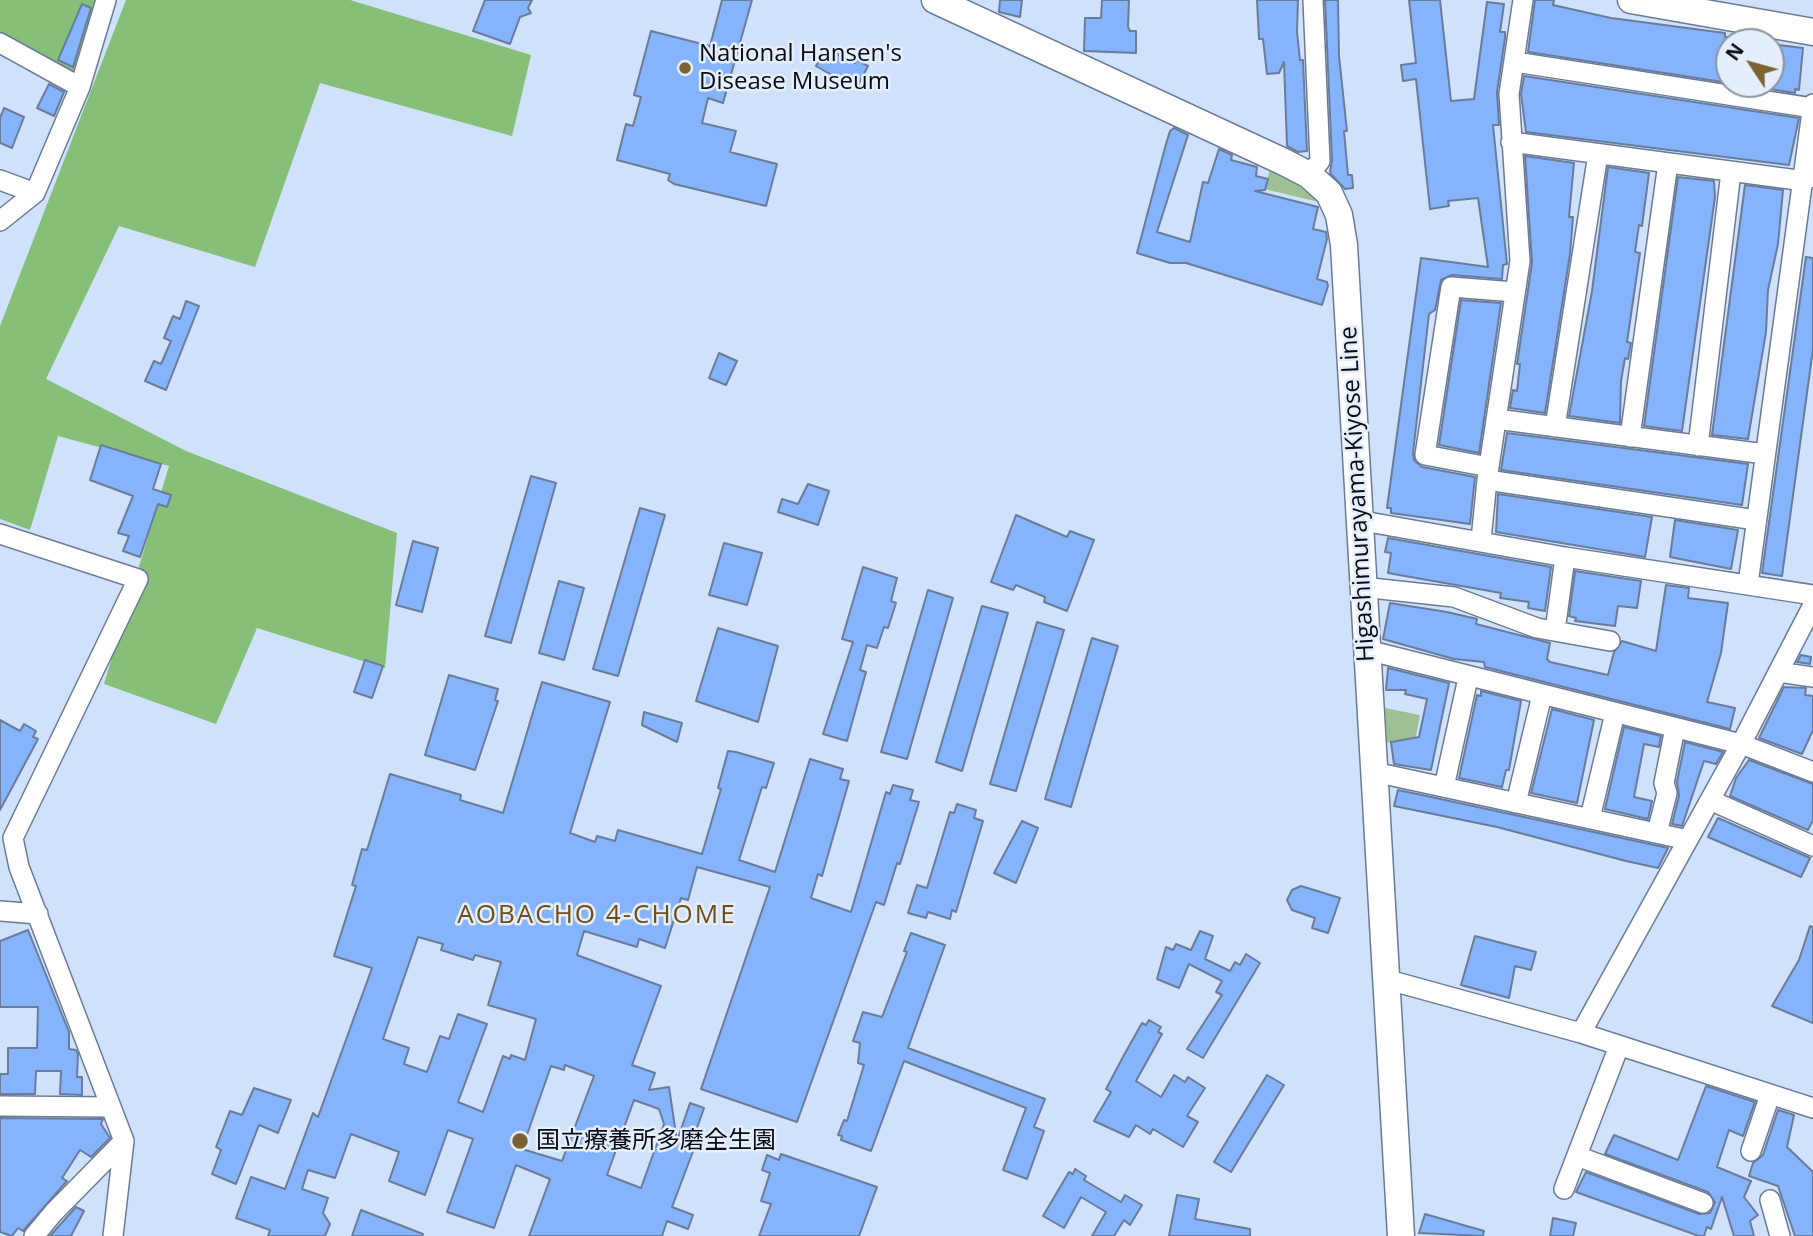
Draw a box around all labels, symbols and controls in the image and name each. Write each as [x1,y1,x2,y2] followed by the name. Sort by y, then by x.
[1715,28,1785,98] north arrow
[1720,38,1750,66] text: N
[699,40,902,96] place label: National Hansen's Disease Museum
[677,60,693,76] marker: National Hansen's Disease Museum
[1335,325,1381,663] street label: Higashimurayama-Kiyose Line
[459,900,735,932] district label: AOBACHO 4-CHOME
[536,1127,776,1155] place label: 国立療養所多磨全生園
[510,1131,530,1151] marker: 国立療養所多磨全生園

